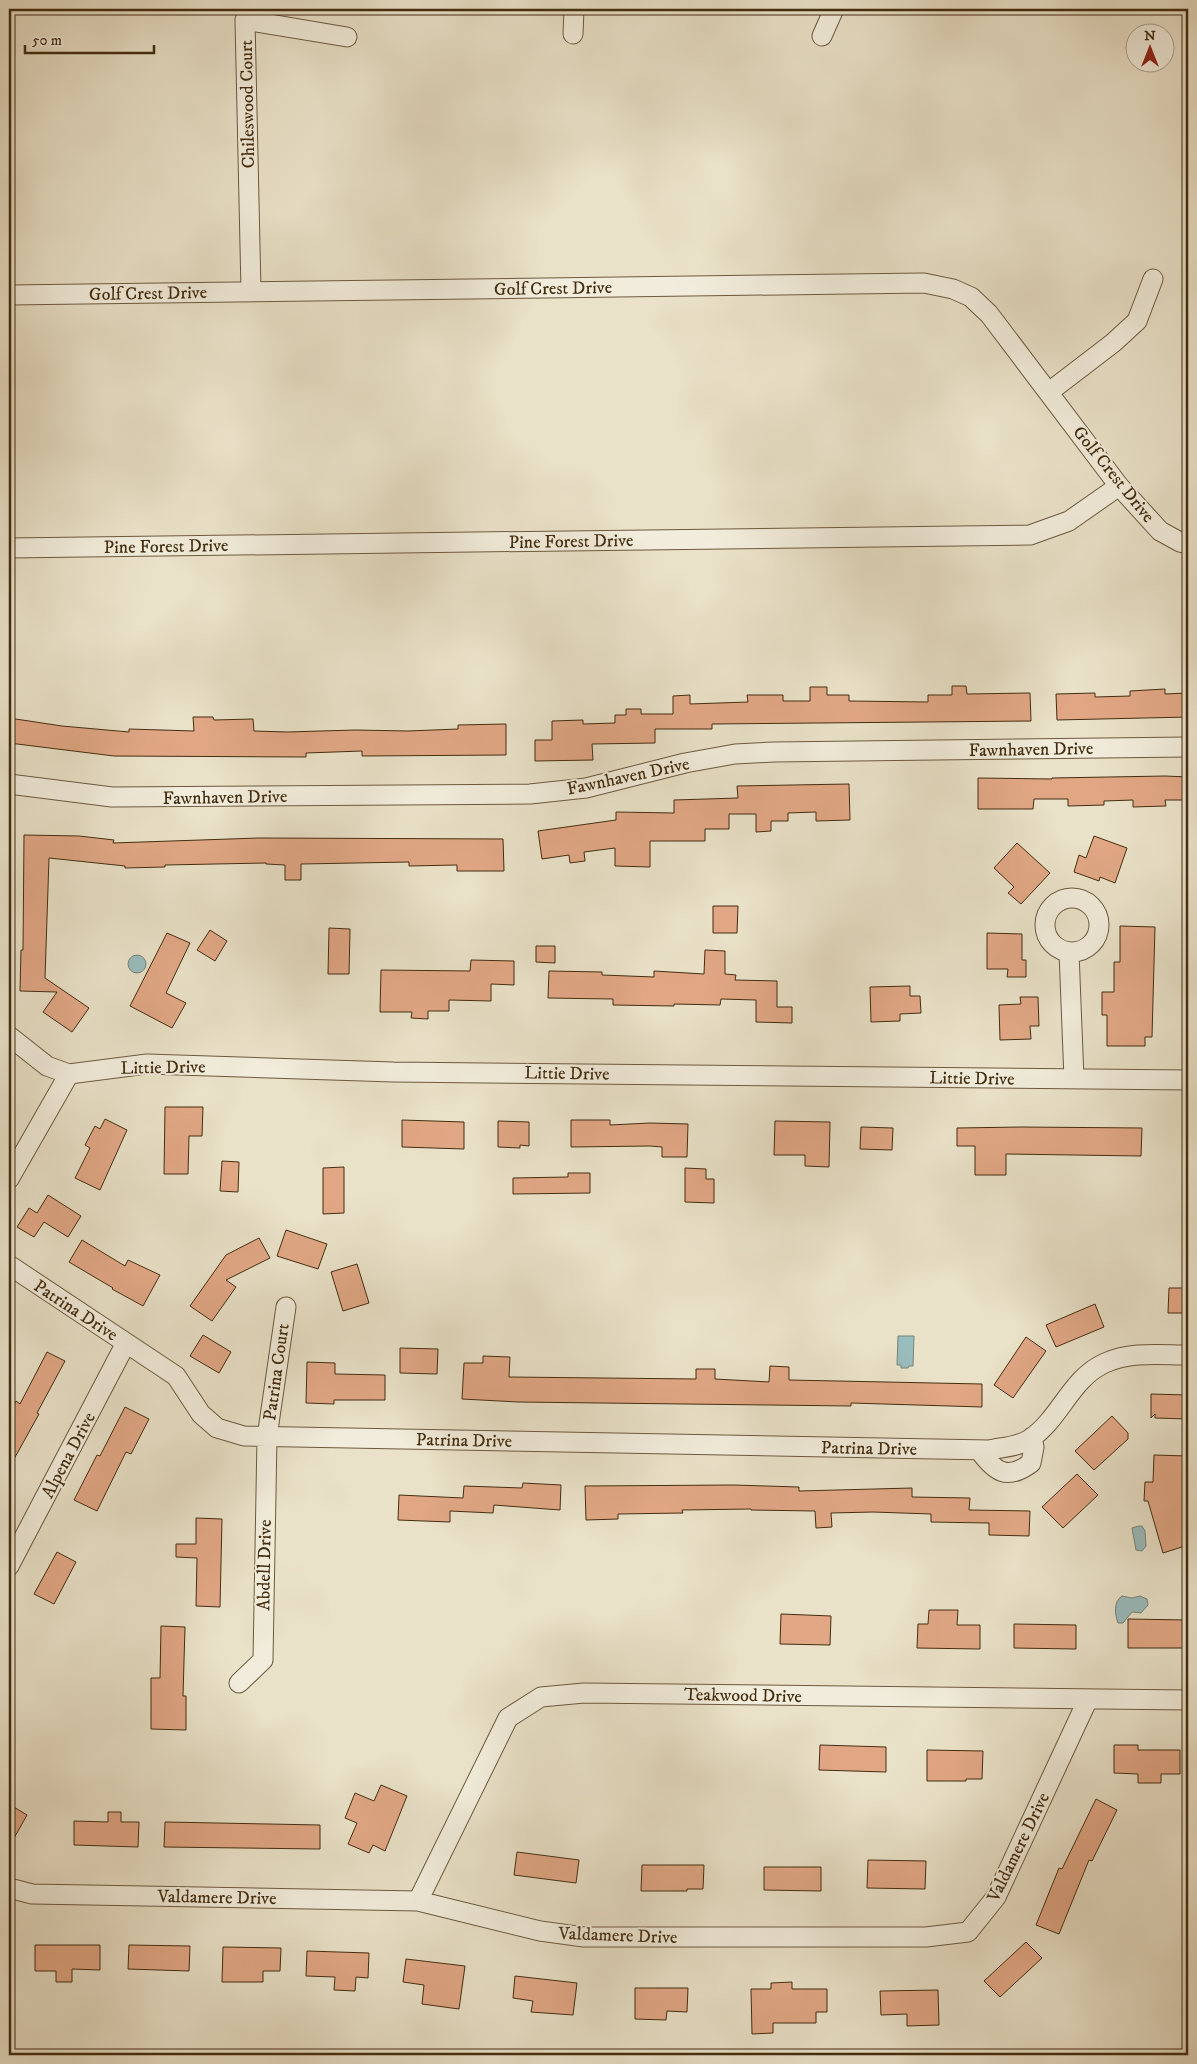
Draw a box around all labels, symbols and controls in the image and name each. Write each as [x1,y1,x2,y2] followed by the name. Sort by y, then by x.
[25,22,154,54] scale bar
[1124,22,1174,72] north arrow
[1144,27,1156,45] text: N
[32,31,62,50] text: 50 m
[236,39,260,168] street label: Chileswood Court
[494,277,612,301] street label: Golf Crest Drive
[89,282,207,306] street label: Golf Crest Drive
[1068,422,1159,527] street label: Golf Crest Drive
[508,530,634,554] street label: Pine Forest Drive
[103,535,229,559] street label: Pine Forest Drive
[968,738,1094,762] street label: Fawnhaven Drive
[565,753,691,801] street label: Fawnhaven Drive
[162,786,288,810] street label: Fawnhaven Drive
[120,1056,206,1080] street label: Littie Drive
[524,1062,610,1086] street label: Littie Drive
[929,1067,1015,1091] street label: Littie Drive
[29,1275,122,1346] street label: Patrina Drive
[259,1322,295,1422] street label: Patrina Court
[37,1409,101,1502] street label: Alpena Drive
[416,1429,512,1453] street label: Patrina Drive
[821,1437,917,1461] street label: Patrina Drive
[253,1519,277,1611] street label: Abdell Drive
[684,1684,802,1708] street label: Teakwood Drive
[982,1789,1055,1907] street label: Valdamere Drive
[156,1886,277,1910] street label: Valdamere Drive
[557,1923,678,1949] street label: Valdamere Drive

